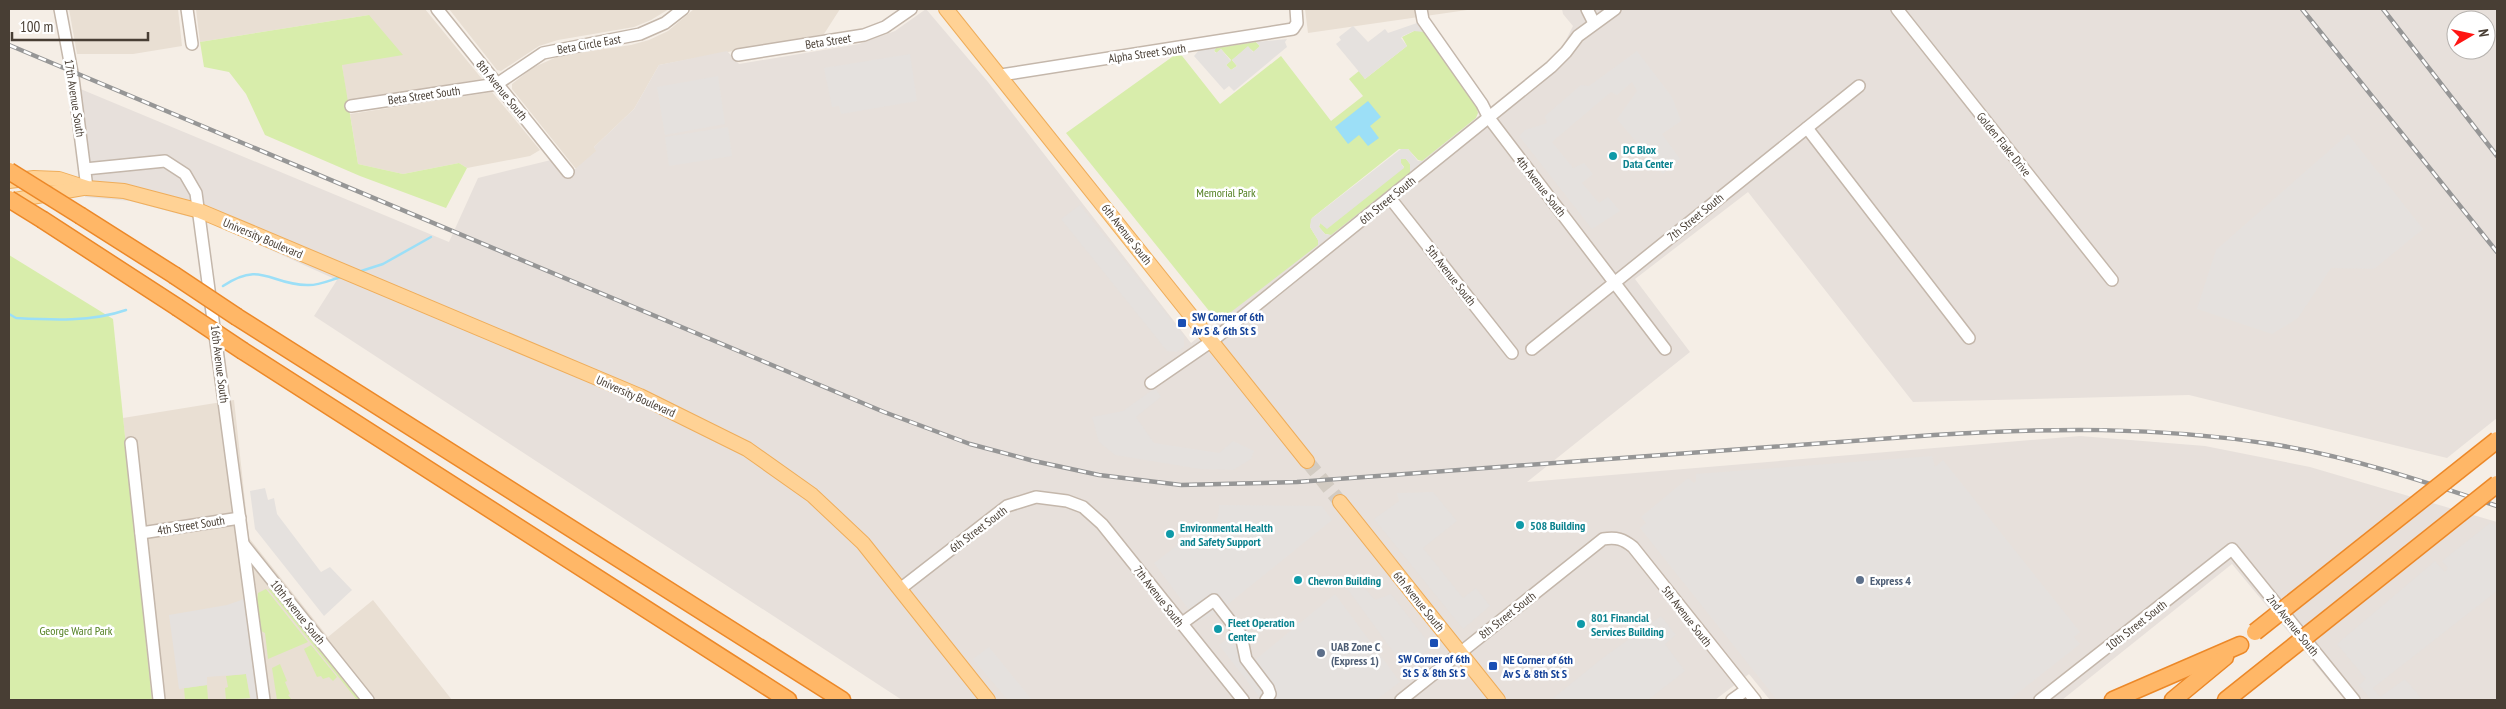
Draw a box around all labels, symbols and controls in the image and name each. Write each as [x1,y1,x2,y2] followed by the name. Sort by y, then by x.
[12,10,149,42] scale bar
[2446,10,2496,60] north arrow
[20,17,53,36] text: 100 m
[2474,28,2493,38] text: N
[804,30,853,52] street label: Beta Street
[556,31,623,57] street label: Beta Circle East
[1107,40,1187,66] street label: Alpha Street South
[473,57,531,123] street label: 8th Avenue South
[61,58,89,138] street label: 17th Avenue South
[387,83,461,107] street label: Beta Street South
[1974,109,2034,179] street label: Golden Flake Drive
[1623,142,1673,171] place label: DC Blox Data Center
[1607,150,1619,162] marker: DC Blox Data Center
[1513,153,1569,219] street label: 4th Avenue South
[1356,173,1418,227] street label: 6th Street South
[1196,185,1256,200] park label: Memorial Park
[1664,190,1726,244] street label: 7th Street South
[1099,201,1155,267] street label: 6th Avenue South
[221,214,305,262] street label: University Boulevard
[1423,242,1479,308] street label: 5th Avenue South
[1191,309,1264,338] place label: SW Corner of 6th Av S & 6th St S
[1176,317,1188,329] marker: SW Corner of 6th Av S & 6th St S
[208,324,232,404] street label: 16th Avenue South
[594,372,678,420] street label: University Boulevard
[946,503,1010,555] street label: 6th Street South
[156,512,226,538] street label: 4th Street South
[1530,518,1585,533] place label: 508 Building
[1514,519,1526,531] marker: 508 Building
[1180,520,1273,549] place label: Environmental Health and Safety Support
[1164,528,1176,540] marker: Environmental Health and Safety Support
[1131,563,1187,629] street label: 7th Avenue South
[1390,568,1448,634] street label: 6th Avenue South
[1308,573,1381,588] place label: Chevron Building
[1870,573,1911,588] place label: Express 4
[1292,574,1304,586] marker: Chevron Building
[1854,574,1866,586] marker: Express 4
[267,577,329,647] street label: 10th Avenue South
[1659,583,1715,649] street label: 5th Avenue South
[1476,588,1538,642] street label: 8th Street South
[2264,591,2322,659] street label: 2nd Avenue South
[2102,596,2170,654] street label: 10th Street South
[1591,610,1664,639] place label: 801 Financial Services Building
[1228,615,1295,644] place label: Fleet Operation Center
[1575,618,1587,630] marker: 801 Financial Services Building
[39,623,113,638] park label: George Ward Park
[1212,623,1224,635] marker: Fleet Operation Center
[1428,637,1440,649] marker: SW Corner of 6th St S & 8th St S
[1331,639,1381,668] place label: UAB Zone C (Express 1)
[1315,647,1327,659] marker: UAB Zone C (Express 1)
[1398,651,1470,680] place label: SW Corner of 6th St S & 8th St S
[1502,652,1573,681] place label: NE Corner of 6th Av S & 8th St S
[1487,660,1499,672] marker: NE Corner of 6th Av S & 8th St S

